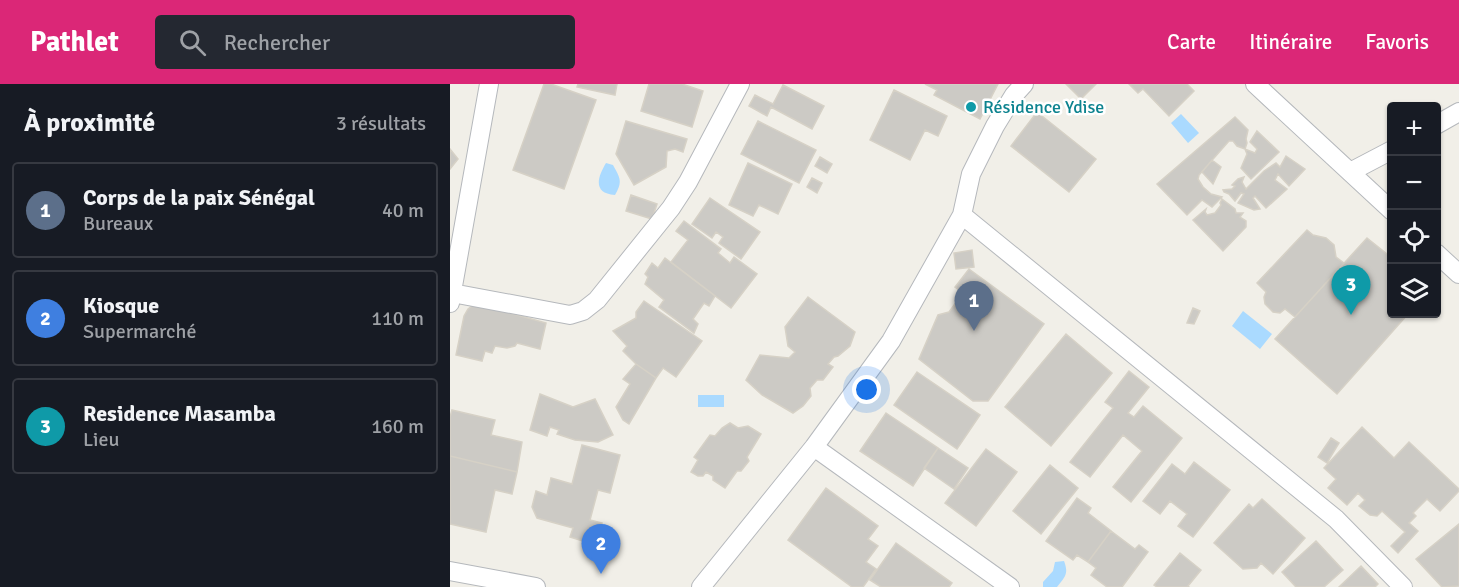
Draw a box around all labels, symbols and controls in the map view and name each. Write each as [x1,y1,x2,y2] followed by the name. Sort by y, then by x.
[155,15,575,69] search box
[30,25,119,59] text: Pathlet
[176,26,209,59] icon: search
[224,29,330,56] text: Rechercher
[1167,29,1216,55] text: Carte
[1249,29,1332,55] text: Itinéraire
[1365,29,1429,55] text: Favoris
[983,96,1104,118] place label: Résidence Ydise
[964,100,978,114] marker: Résidence Ydise
[1387,102,1441,318] map controls
[1387,102,1441,156] button: +
[24,107,155,139] text: À proximité
[336,111,426,136] text: 3 résultats
[1387,156,1441,210] button: −
[83,184,315,211] text: Corps de la paix Sénégal
[40,198,51,223] text: 1
[382,198,424,223] text: 40 m
[1387,210,1441,264] button: locate
[83,211,153,236] text: Bureaux
[1387,264,1441,318] button: layers
[1332,266,1370,315] pin: 3
[954,282,994,331] pin: 1
[83,292,159,319] text: Kiosque
[40,306,51,331] text: 2
[371,306,424,331] text: 110 m
[83,319,196,344] text: Supermarché
[852,375,881,404] your location
[83,400,276,427] text: Residence Masamba
[40,414,51,439] text: 3
[371,414,424,439] text: 160 m
[83,427,119,452] text: Lieu
[582,524,620,574] pin: 2

